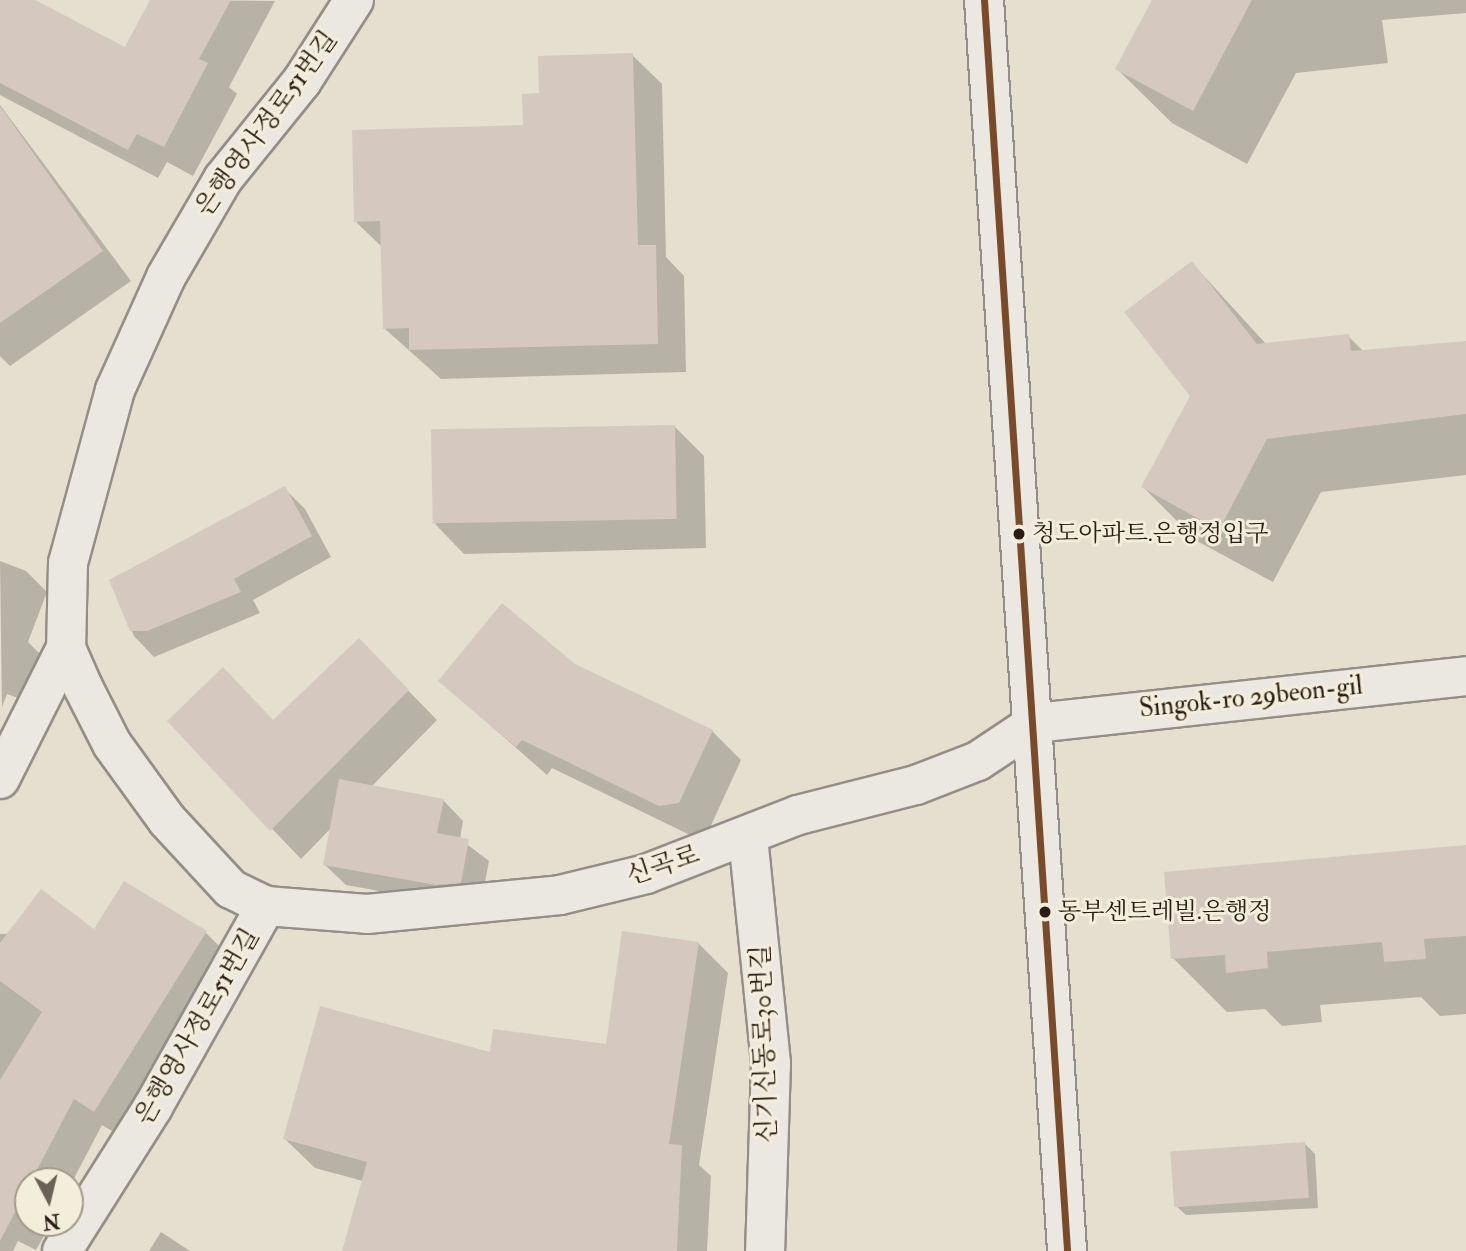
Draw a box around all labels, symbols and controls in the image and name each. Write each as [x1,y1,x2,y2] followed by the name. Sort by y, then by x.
[189,25,345,223] street label: 은행영사정로51번길
[1032,520,1269,548] place label: 청도아파트.은행정입구
[1012,527,1026,541] marker: 청도아파트.은행정입구
[1138,671,1364,725] street label: Singok-ro 29beon-gil
[622,840,704,892] street label: 신곡로
[1058,898,1271,926] place label: 동부센트레빌.은행정
[1038,905,1052,919] marker: 동부센트레빌.은행정
[129,923,267,1131] street label: 은행영사정로51번길
[746,944,784,1144] street label: 신기신동로30번길
[14,1167,84,1237] north arrow
[41,1208,61,1234] text: N

